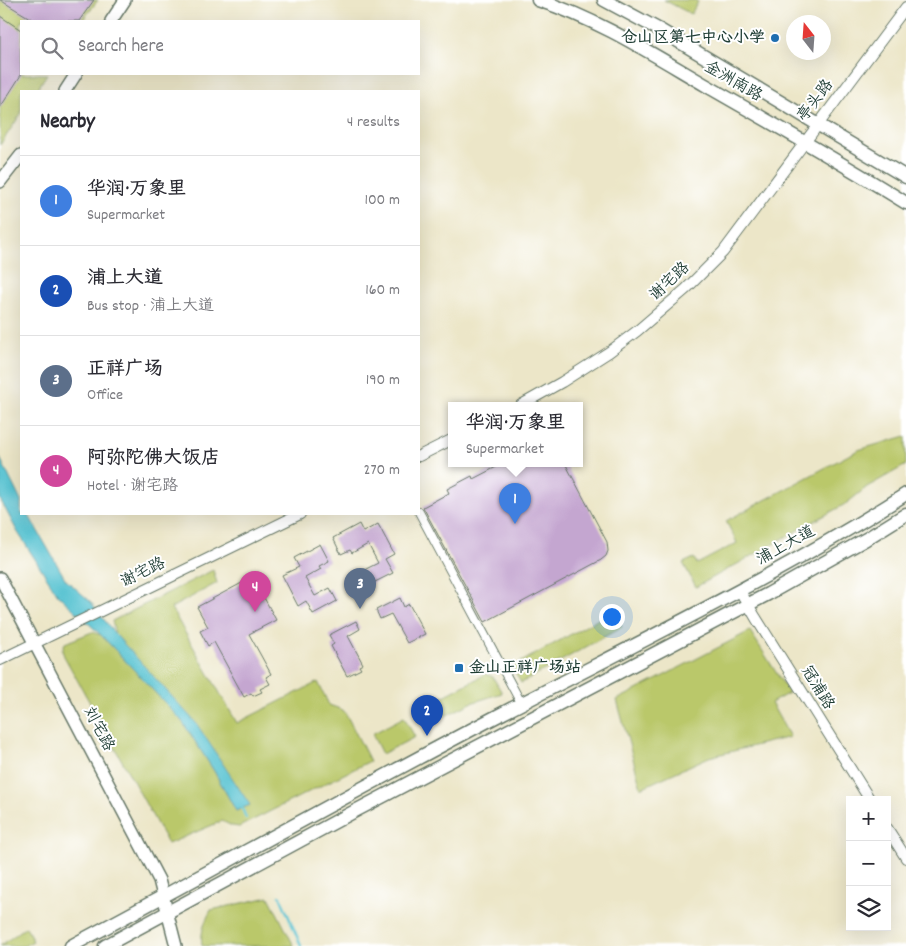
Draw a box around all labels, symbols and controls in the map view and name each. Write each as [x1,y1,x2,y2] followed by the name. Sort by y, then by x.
[786,15,831,60] north arrow
[20,20,420,75] search box
[621,27,765,50] place label: 仓山区第七中心小学
[769,32,781,44] marker: 仓山区第七中心小学
[38,34,66,62] icon: search
[78,34,164,61] text: Search here
[700,56,766,108] street label: 金洲南路
[792,75,840,127] street label: 亭头路
[40,108,95,138] text: Nearby
[347,111,400,134] text: 4 results
[87,177,186,204] text: 华润·万象里
[54,189,58,212] text: 1
[364,189,400,212] text: 100 m
[87,204,165,227] text: Supermarket
[645,257,695,307] street label: 谢宅路
[87,266,163,293] text: 浦上大道
[53,279,60,302] text: 2
[365,279,400,302] text: 160 m
[87,295,214,318] text: Bus stop · 浦上大道
[87,357,163,384] text: 正祥广场
[52,369,60,392] text: 3
[366,369,400,392] text: 190 m
[87,384,123,407] text: Office
[448,402,583,467] popup
[466,411,565,438] text: 华润·万象里
[466,438,544,461] text: Supermarket
[87,446,220,473] text: 阿弥陀佛大饭店
[53,459,59,482] text: 4
[364,459,400,482] text: 270 m
[87,475,178,498] text: Hotel · 谢宅路
[499,483,531,524] pin: 1
[752,520,820,572] street label: 浦上大道
[116,552,170,594] street label: 谢宅路
[344,568,376,609] pin: 3
[239,571,271,612] pin: 4
[599,604,625,630] your location
[469,657,581,680] place label: 金山正祥广场站
[453,662,465,674] marker: 金山正祥广场站
[795,662,839,714] street label: 冠浦路
[411,695,443,736] pin: 2
[77,702,119,756] street label: 刘宅路
[846,796,891,931] map controls
[846,796,891,841] button: +
[846,841,891,886] button: −
[846,886,891,931] button: layers

